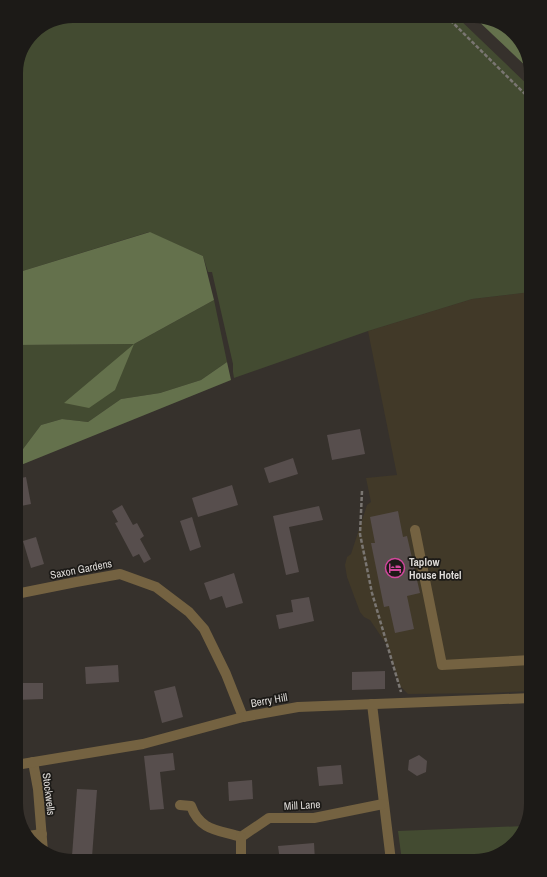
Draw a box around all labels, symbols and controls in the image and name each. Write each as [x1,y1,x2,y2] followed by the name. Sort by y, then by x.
[409,555,462,582] place label: Taplow House Hotel
[49,556,114,582] street label: Saxon Gardens
[384,557,406,579] hotel icon: Taplow House Hotel
[250,690,288,710] street label: Berry Hill
[39,772,59,816] street label: Stockwells
[283,797,321,813] street label: Mill Lane

